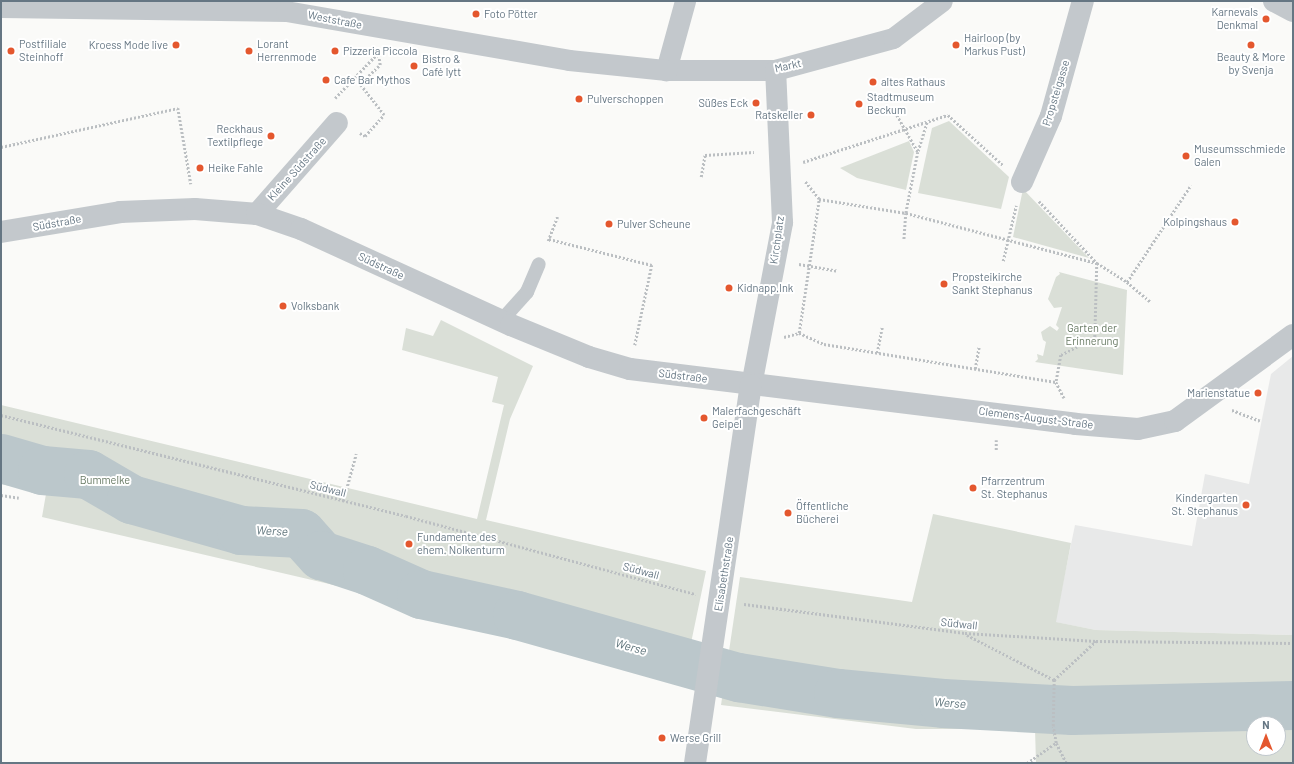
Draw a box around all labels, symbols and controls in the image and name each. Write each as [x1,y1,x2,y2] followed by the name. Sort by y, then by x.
[1212,6,1258,32] place label: Karnevals Denkmal
[484,7,538,21] place label: Foto Pötter
[307,8,363,32] street label: Weststraße
[471,9,481,19] marker: Foto Pötter
[1261,14,1271,24] marker: Karnevals Denkmal
[964,32,1025,58] place label: Hairloop (by Markus Pust)
[19,38,67,64] place label: Postfiliale Steinhoff
[89,38,168,52] place label: Kroess Mode live
[257,38,317,64] place label: Lorant Herrenmode
[171,40,181,50] marker: Kroess Mode live
[951,40,961,50] marker: Hairloop (by Markus Pust)
[1246,40,1256,50] marker: Beauty & More by Svenja
[343,44,417,58] place label: Pizzeria Piccola
[6,46,16,56] marker: Postfiliale Steinhoff
[244,46,254,56] marker: Lorant Herrenmode
[330,46,340,56] marker: Pizzeria Piccola
[1217,51,1285,77] place label: Beauty & More by Svenja
[422,53,461,79] place label: Bistro & Café lytt
[773,57,803,75] street label: Markt
[1040,59,1072,127] street label: Propsteigasse
[409,61,419,71] marker: Bistro & Café lytt
[334,73,410,87] place label: Cafe Bar Mythos
[321,75,331,85] marker: Cafe Bar Mythos
[881,75,945,89] place label: altes Rathaus
[868,77,878,87] marker: altes Rathaus
[867,91,934,117] place label: Stadtmuseum Beckum
[587,92,664,106] place label: Pulverschoppen
[574,94,584,104] marker: Pulverschoppen
[698,96,748,110] place label: Süßes Eck
[751,98,761,108] marker: Süßes Eck
[854,99,864,109] marker: Stadtmuseum Beckum
[755,108,803,122] place label: Ratskeller
[806,110,816,120] marker: Ratskeller
[207,123,263,149] place label: Reckhaus Textilpflege
[266,131,276,141] marker: Reckhaus Textilpflege
[265,134,329,204] street label: Kleine Südstraße
[1194,143,1286,169] place label: Museumsschmiede Galen
[1181,151,1191,161] marker: Museumsschmiede Galen
[208,161,263,175] place label: Heike Fahle
[195,163,205,173] marker: Heike Fahle
[32,212,82,234] street label: Südstraße
[767,215,787,265] street label: Kirchplatz
[1163,215,1227,229] place label: Kolpingshaus
[617,217,691,231] place label: Pulver Scheune
[1230,217,1240,227] marker: Kolpingshaus
[604,219,614,229] marker: Pulver Scheune
[356,250,406,282] street label: Südstraße
[952,271,1033,297] place label: Propsteikirche Sankt Stephanus
[939,279,949,289] marker: Propsteikirche Sankt Stephanus
[737,281,793,295] place label: Kidnapp.Ink
[724,283,734,293] marker: Kidnapp.Ink
[291,299,339,313] place label: Volksbank
[278,301,288,311] marker: Volksbank
[1066,322,1118,348] park label: Garten der Erinnerung
[658,366,708,386] street label: Südstraße
[1187,386,1250,400] place label: Marienstatue
[1253,388,1263,398] marker: Marienstatue
[978,404,1094,432] street label: Clemens-August-Straße
[712,405,801,431] place label: Malerfachgeschäft Geipel
[699,413,709,423] marker: Malerfachgeschäft Geipel
[80,473,130,487] park label: Bummelke
[981,475,1048,501] place label: Pfarrzentrum St. Stephanus
[309,478,347,500] street label: Südwall
[968,483,978,493] marker: Pfarrzentrum St. Stephanus
[1171,492,1238,518] place label: Kindergarten St. Stephanus
[796,500,849,526] place label: Öffentliche Bücherei
[1241,500,1251,510] marker: Kindergarten St. Stephanus
[783,508,793,518] marker: Öffentliche Bücherei
[256,523,288,539] water label: Werse
[417,531,505,557] place label: Fundamente des ehem. Nolkenturm
[712,536,736,612] street label: Elisabethstraße
[404,539,414,549] marker: Fundamente des ehem. Nolkenturm
[621,560,661,582] street label: Südwall
[940,616,978,632] street label: Südwall
[614,636,648,658] water label: Werse
[934,695,966,711] water label: Werse
[1246,716,1286,756] north arrow
[1262,718,1270,731] text: N
[670,731,721,745] place label: Werse Grill
[657,733,667,743] marker: Werse Grill

